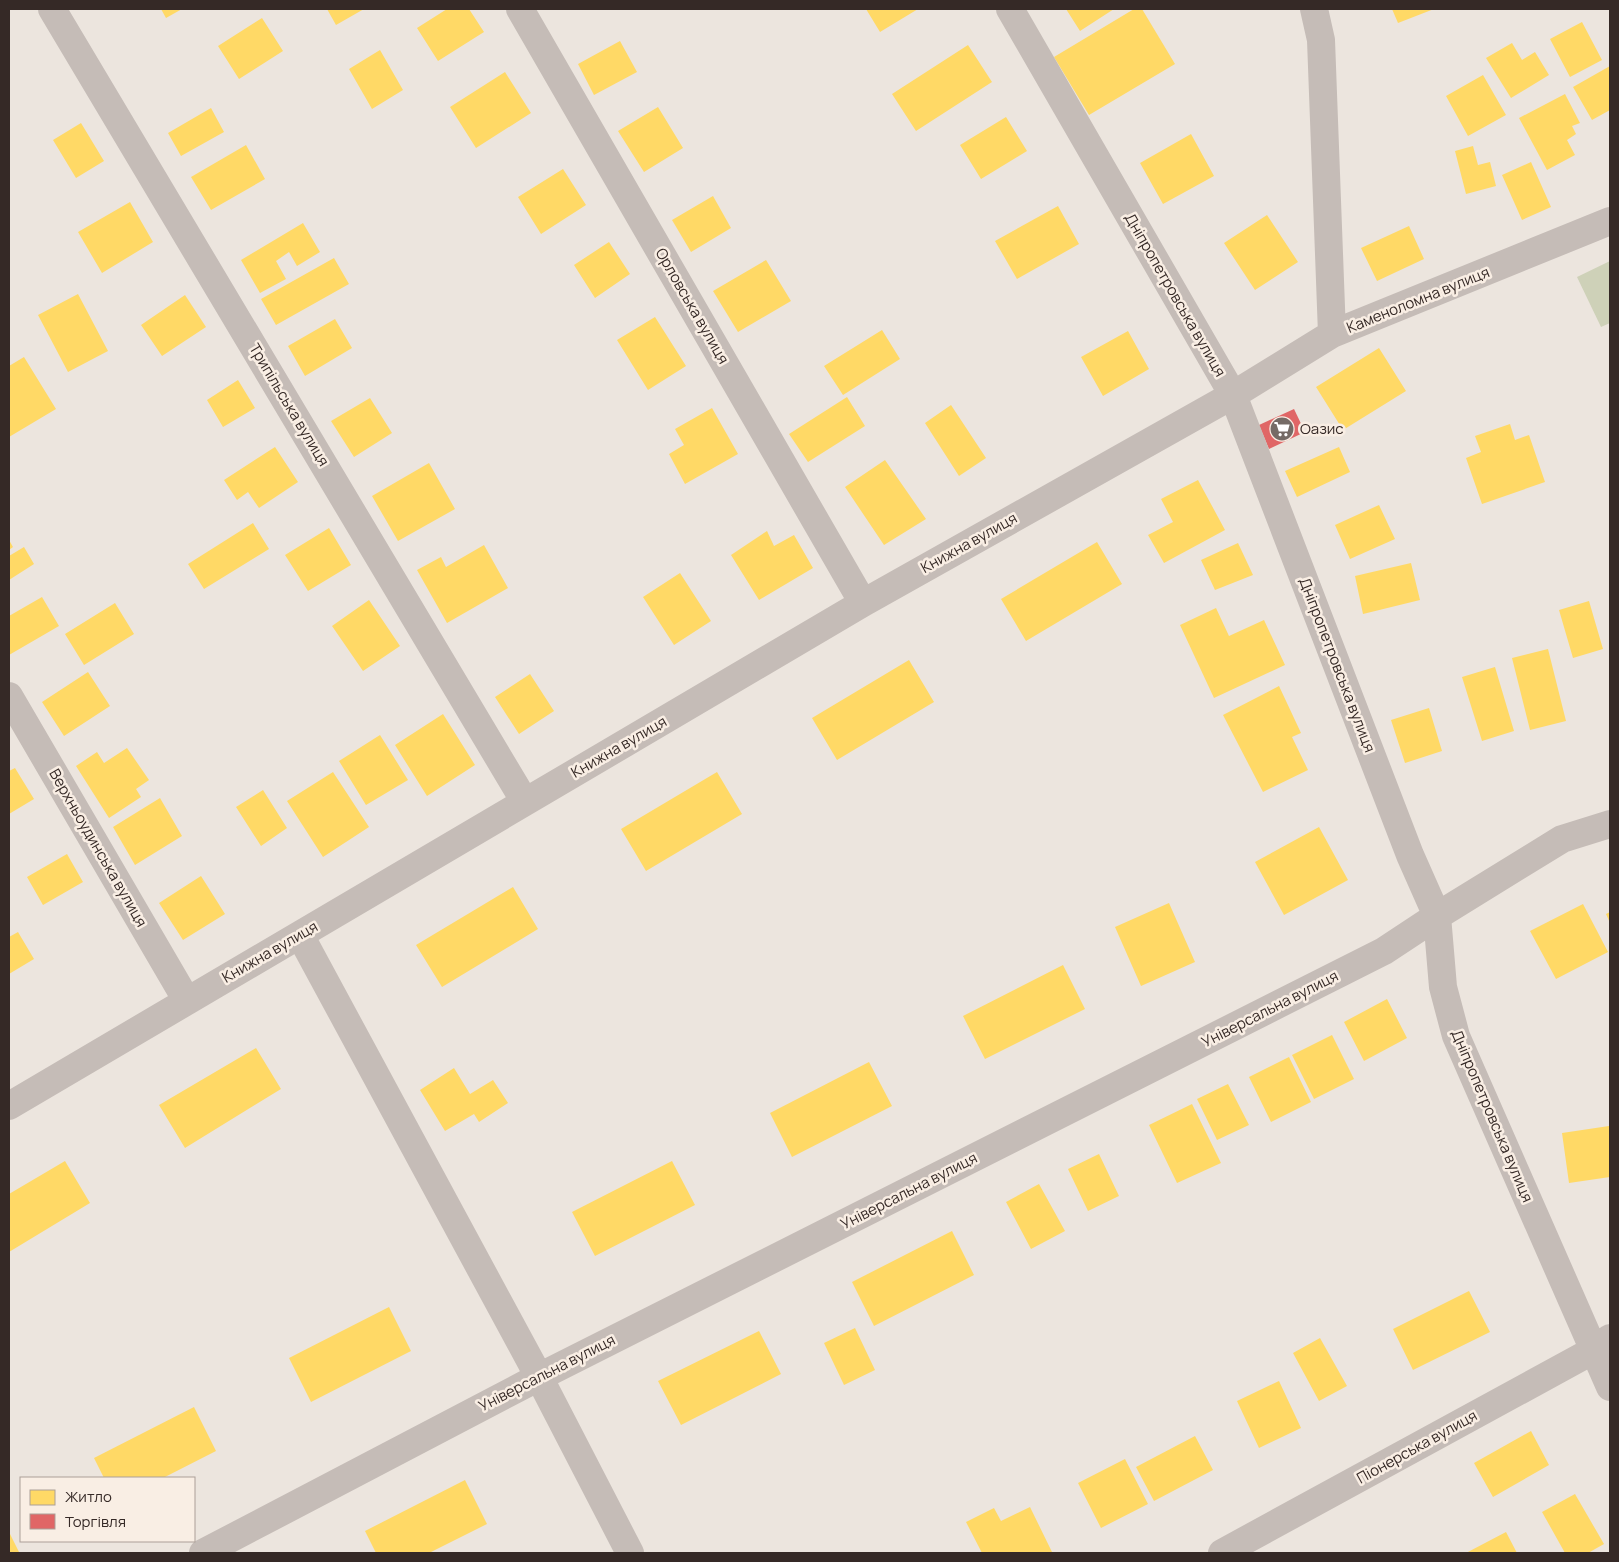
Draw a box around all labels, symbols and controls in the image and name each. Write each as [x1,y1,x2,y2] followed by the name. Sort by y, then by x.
[1120,209,1231,380] street label: Дніпропетровська вулиця
[651,244,734,368] street label: Орловська вулиця
[1343,261,1492,338] street label: Каменоломна вулиця
[244,339,334,470] street label: Трипільська вулиця
[1269,416,1295,442] supermarket icon: Оазис
[1300,418,1344,439] place label: Оазис
[917,507,1021,578] street label: Книжна вулиця
[1294,574,1381,755] street label: Дніпропетровська вулиця
[567,711,670,782] street label: Книжна вулиця
[44,765,152,931] street label: Верхньоудинська вулиця
[218,916,321,987] street label: Книжна вулиця
[1198,965,1342,1052] street label: Універсальна вулиця
[1447,1026,1538,1205] street label: Дніпропетровська вулиця
[837,1147,981,1234] street label: Універсальна вулиця
[475,1329,619,1416] street label: Універсальна вулиця
[1353,1405,1481,1488] street label: Піонерська вулиця
[20,1477,195,1542] legend
[65,1486,112,1507] text: Житло
[65,1511,126,1532] text: Торгівля

